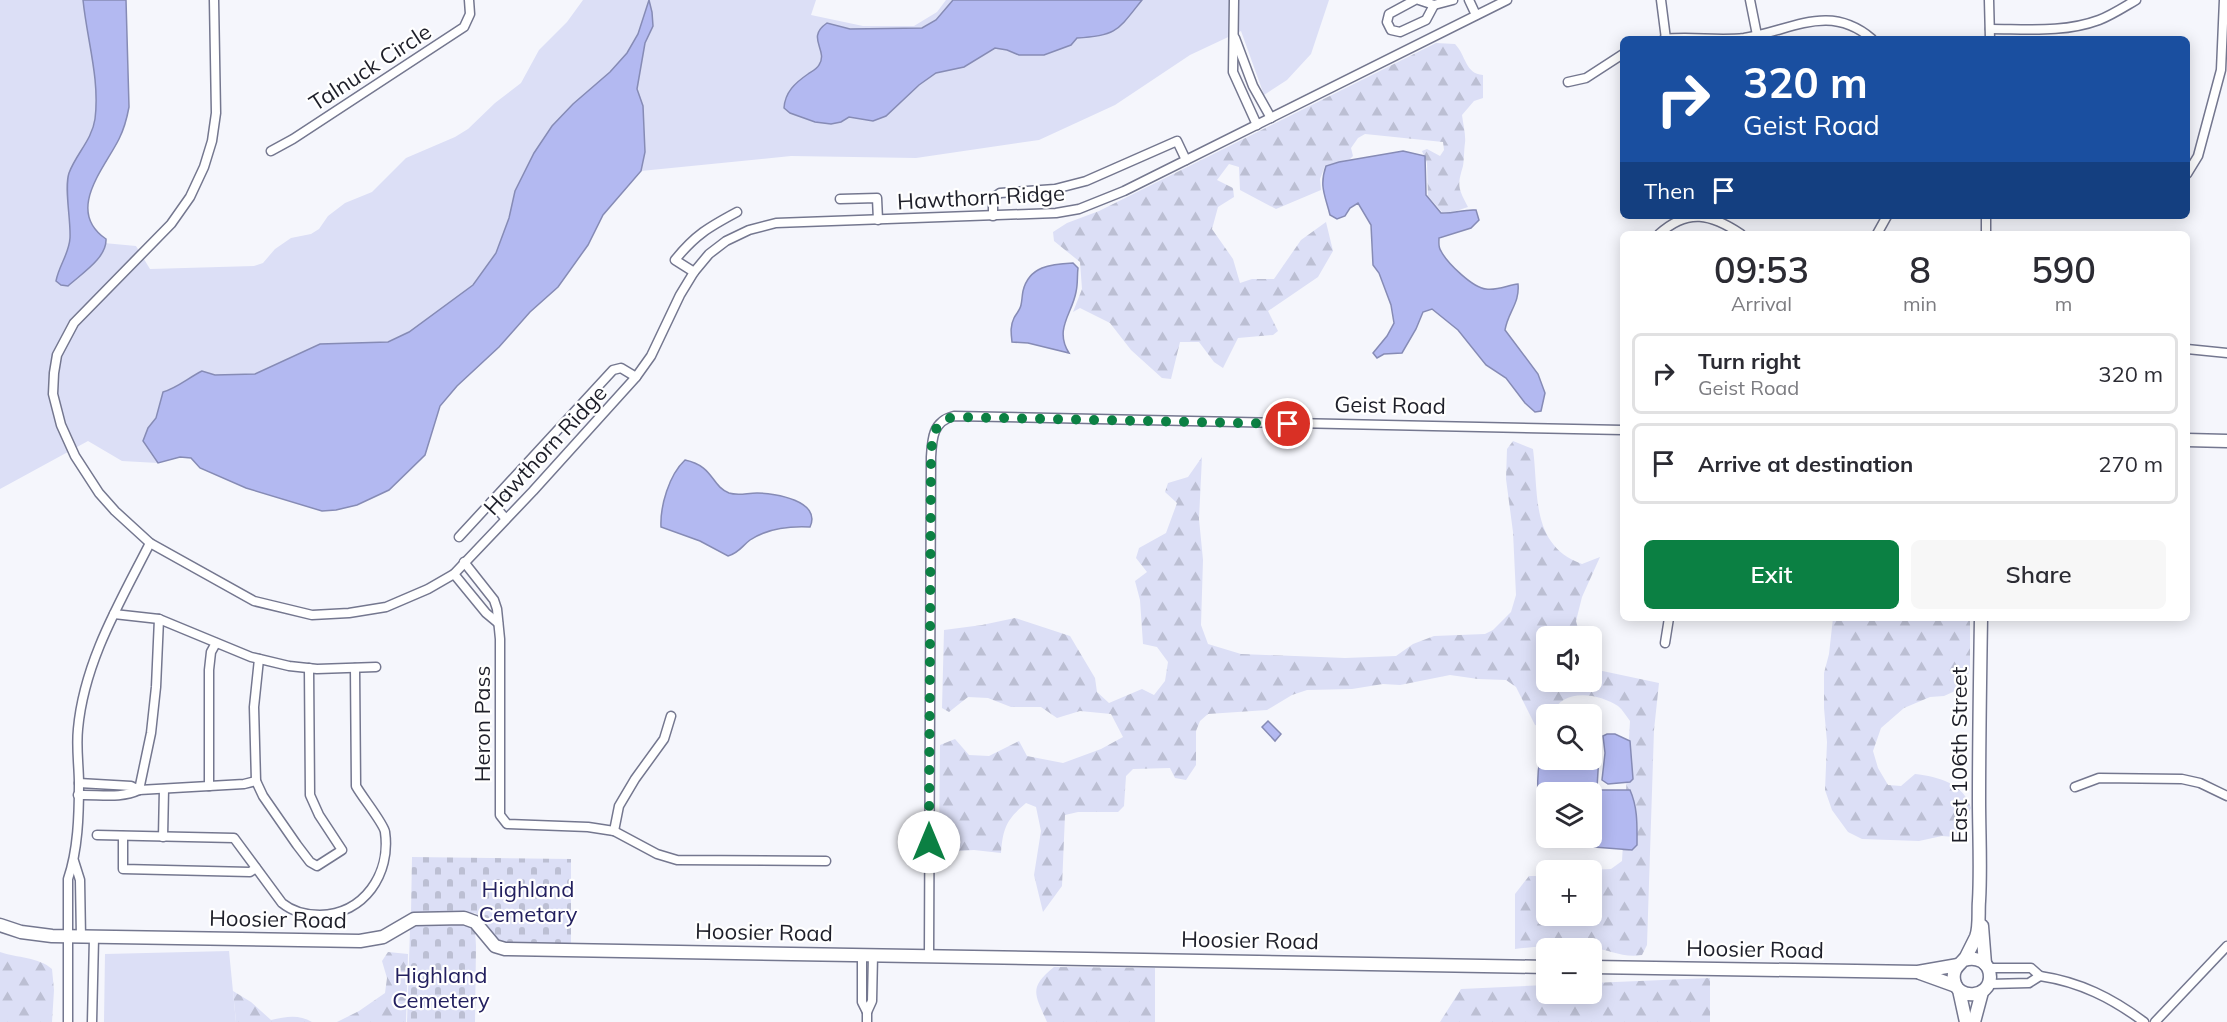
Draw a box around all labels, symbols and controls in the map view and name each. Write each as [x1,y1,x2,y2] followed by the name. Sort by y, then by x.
[304,17,436,117] street label: Talnuck Circle
[1743,56,1868,109] text: 320 m
[1644,60,1722,138] icon: right
[1743,108,1880,142] text: Geist Road
[1707,174,1740,207] icon: arrive
[1644,177,1695,205] text: Then
[896,179,1066,215] street label: Hawthorn Ridge
[1714,247,1809,292] text: 09:53
[1909,247,1931,292] text: 8
[2031,247,2096,292] text: 590
[1731,291,1792,316] text: Arrival
[1903,291,1937,316] text: min
[2055,291,2072,316] text: m
[1698,347,1801,375] text: Turn right
[1647,357,1680,390] icon: right
[2098,360,2163,388] text: 320 m
[1698,375,1799,400] text: Geist Road
[477,379,613,521] street label: Hawthorn Ridge
[1334,390,1446,420] street label: Geist Road
[1262,398,1313,449] pin
[1271,407,1304,440] icon: arrive
[1647,447,1680,480] icon: arrive
[1698,450,1913,478] text: Arrive at destination
[2098,450,2163,478] text: 270 m
[1644,540,1899,609] button: Exit
[1911,540,2166,609] button: Share
[1536,626,1602,1004] map controls
[1536,626,1602,692] button: sound
[468,666,496,782] street label: Heron Pass
[1945,666,1973,843] street label: East 106th Street
[1536,704,1602,770] button: search
[1536,782,1602,848] button: layers
[897,810,961,874] position arrow
[1536,860,1602,926] button: +
[479,875,578,928] park label: Highland Cemetary
[209,904,347,934] street label: Hoosier Road
[695,917,833,947] street label: Hoosier Road
[1181,925,1319,955] street label: Hoosier Road
[1686,934,1824,964] street label: Hoosier Road
[1536,938,1602,1004] button: −
[392,961,490,1014] park label: Highland Cemetery

